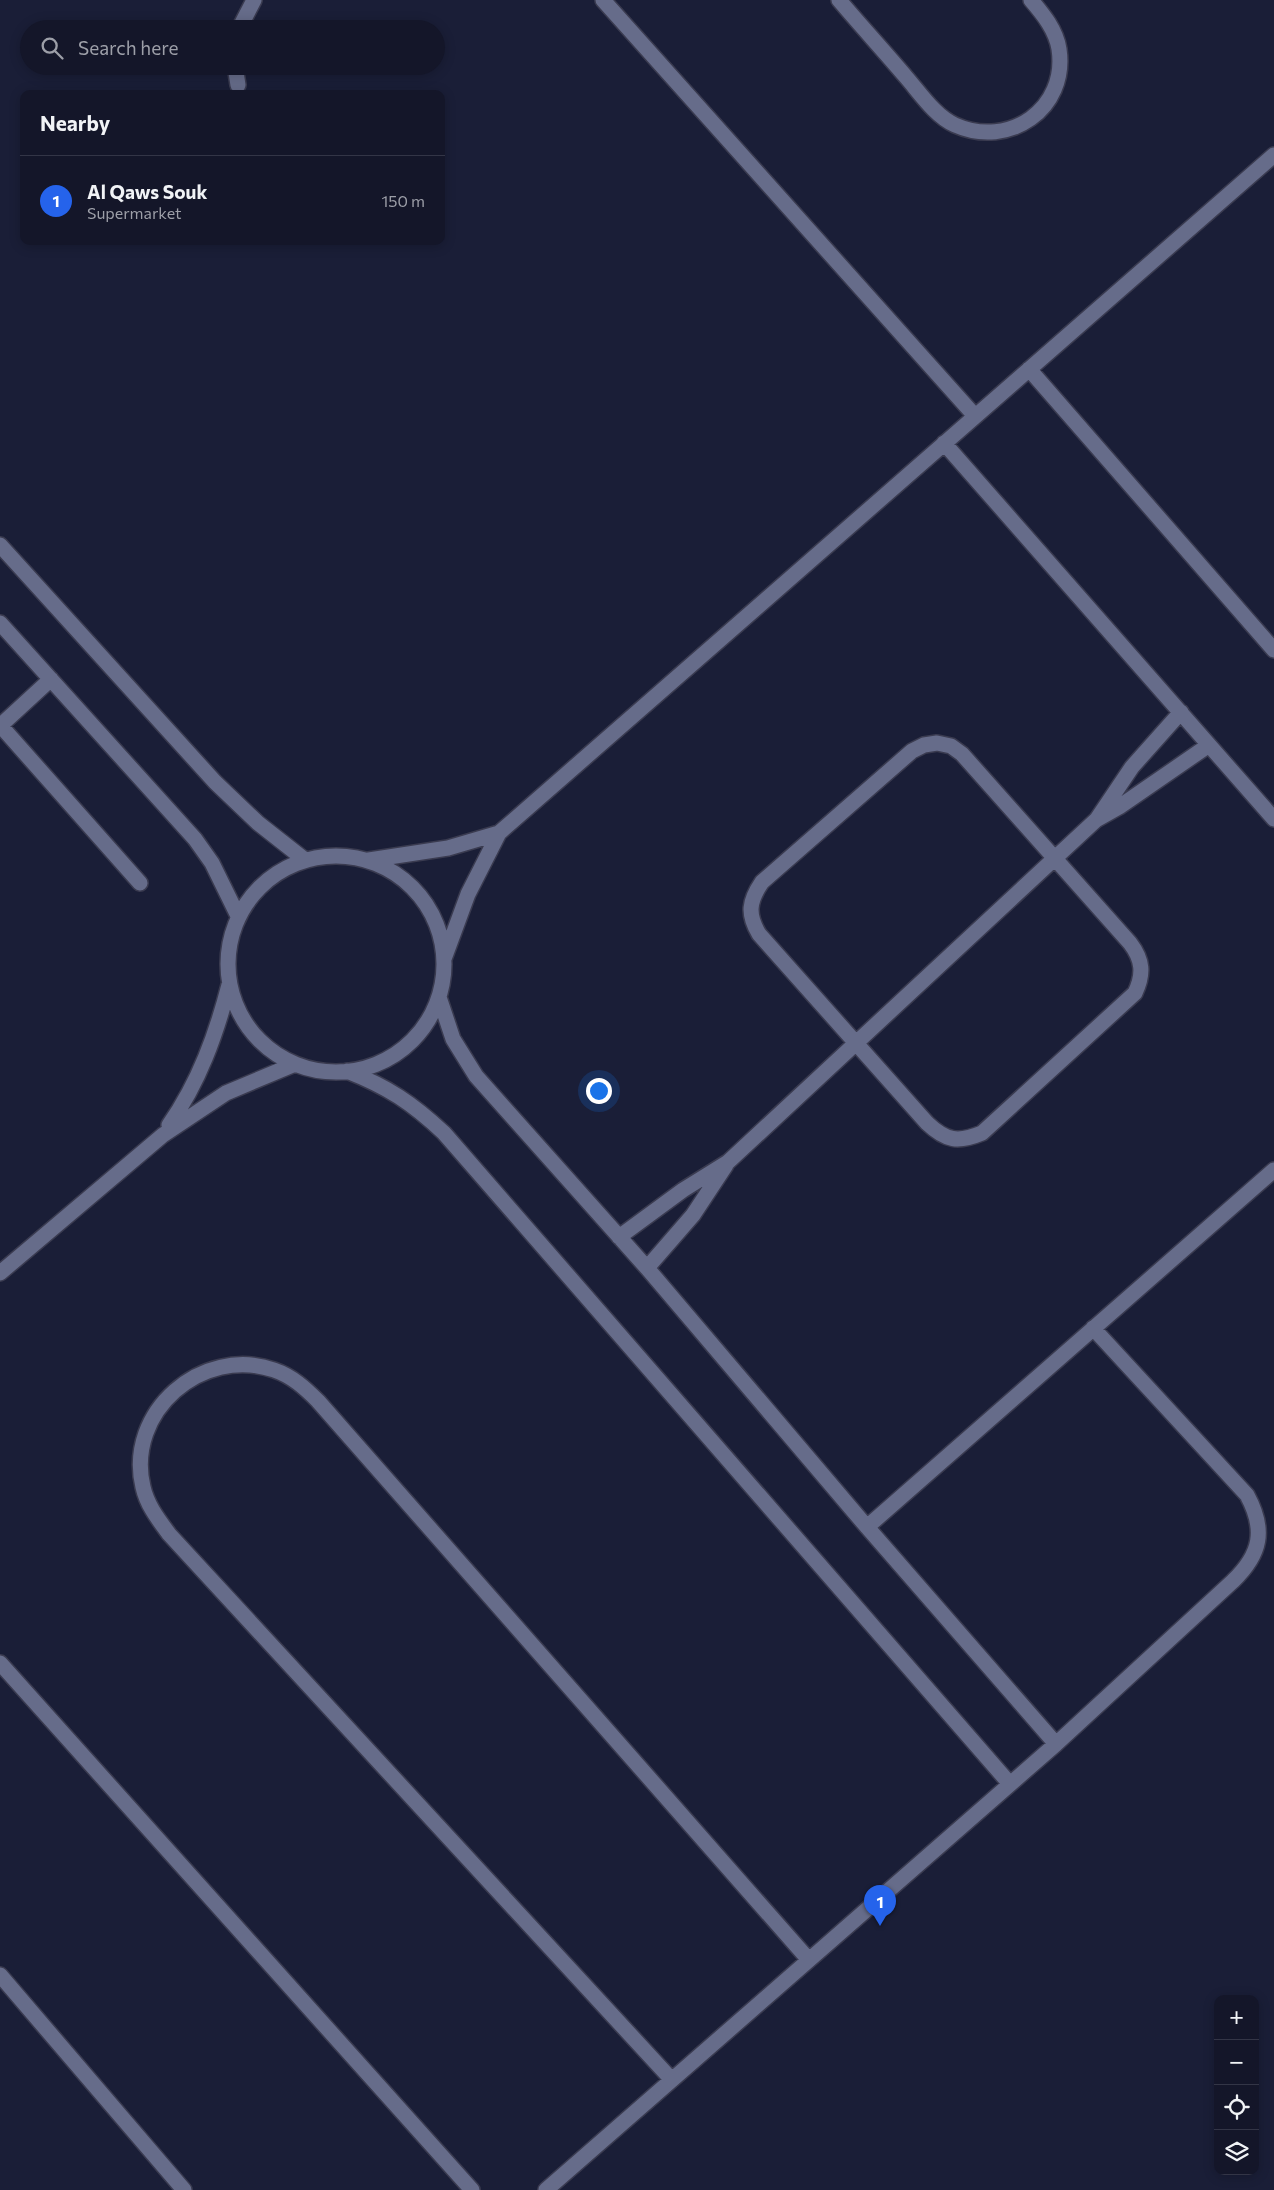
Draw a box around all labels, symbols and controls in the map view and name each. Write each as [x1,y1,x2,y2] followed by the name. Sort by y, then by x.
[20,20,445,75] search box
[38,34,66,62] icon: search
[78,36,178,59] text: Search here
[40,110,110,135] text: Nearby
[87,180,207,203] text: Al Qaws Souk
[52,191,60,210] text: 1
[382,191,425,210] text: 150 m
[87,203,182,222] text: Supermarket
[586,1078,612,1104] your location
[864,1885,896,1926] pin: 1
[1214,1995,1259,2175] map controls
[1214,1995,1259,2040] button: +
[1214,2040,1259,2085] button: −
[1214,2085,1259,2130] button: locate
[1214,2130,1259,2175] button: layers

